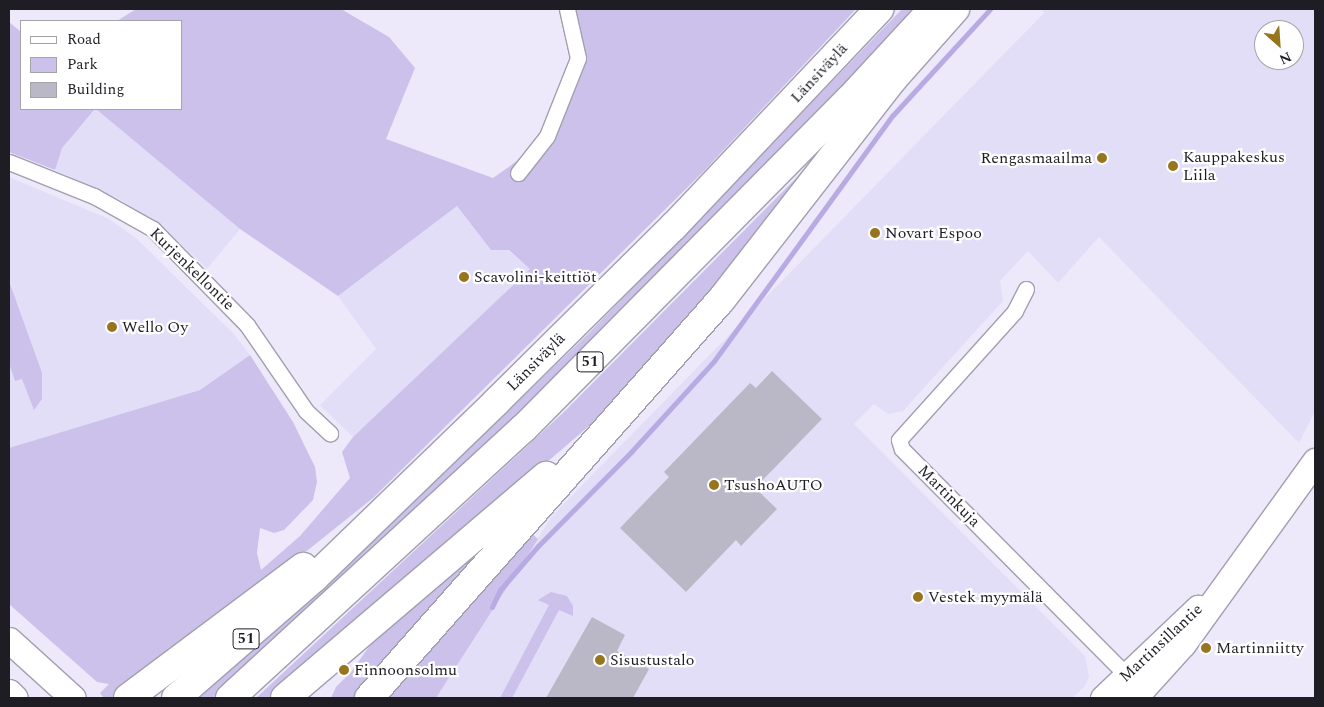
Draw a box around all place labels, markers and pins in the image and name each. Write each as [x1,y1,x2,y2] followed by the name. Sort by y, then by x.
[1183,147,1285,185] place label: Kauppakeskus Liila
[981,148,1092,168] place label: Rengasmaailma
[1096,152,1108,164] marker: Rengasmaailma
[1167,160,1179,172] marker: Kauppakeskus Liila
[885,223,982,243] place label: Novart Espoo
[869,227,881,239] marker: Novart Espoo
[474,267,597,287] place label: Scavolini-keittiöt
[458,271,470,283] marker: Scavolini-keittiöt
[122,317,188,337] place label: Wello Oy
[106,321,118,333] marker: Wello Oy
[724,475,823,495] place label: TsushoAUTO
[708,479,720,491] marker: TsushoAUTO
[928,587,1043,607] place label: Vestek myymälä
[912,591,924,603] marker: Vestek myymälä
[1216,638,1304,658] place label: Martinniitty
[1200,642,1212,654] marker: Martinniitty
[610,650,694,670] place label: Sisustustalo
[594,654,606,666] marker: Sisustustalo
[354,660,457,680] place label: Finnoonsolmu
[338,664,350,676] marker: Finnoonsolmu

